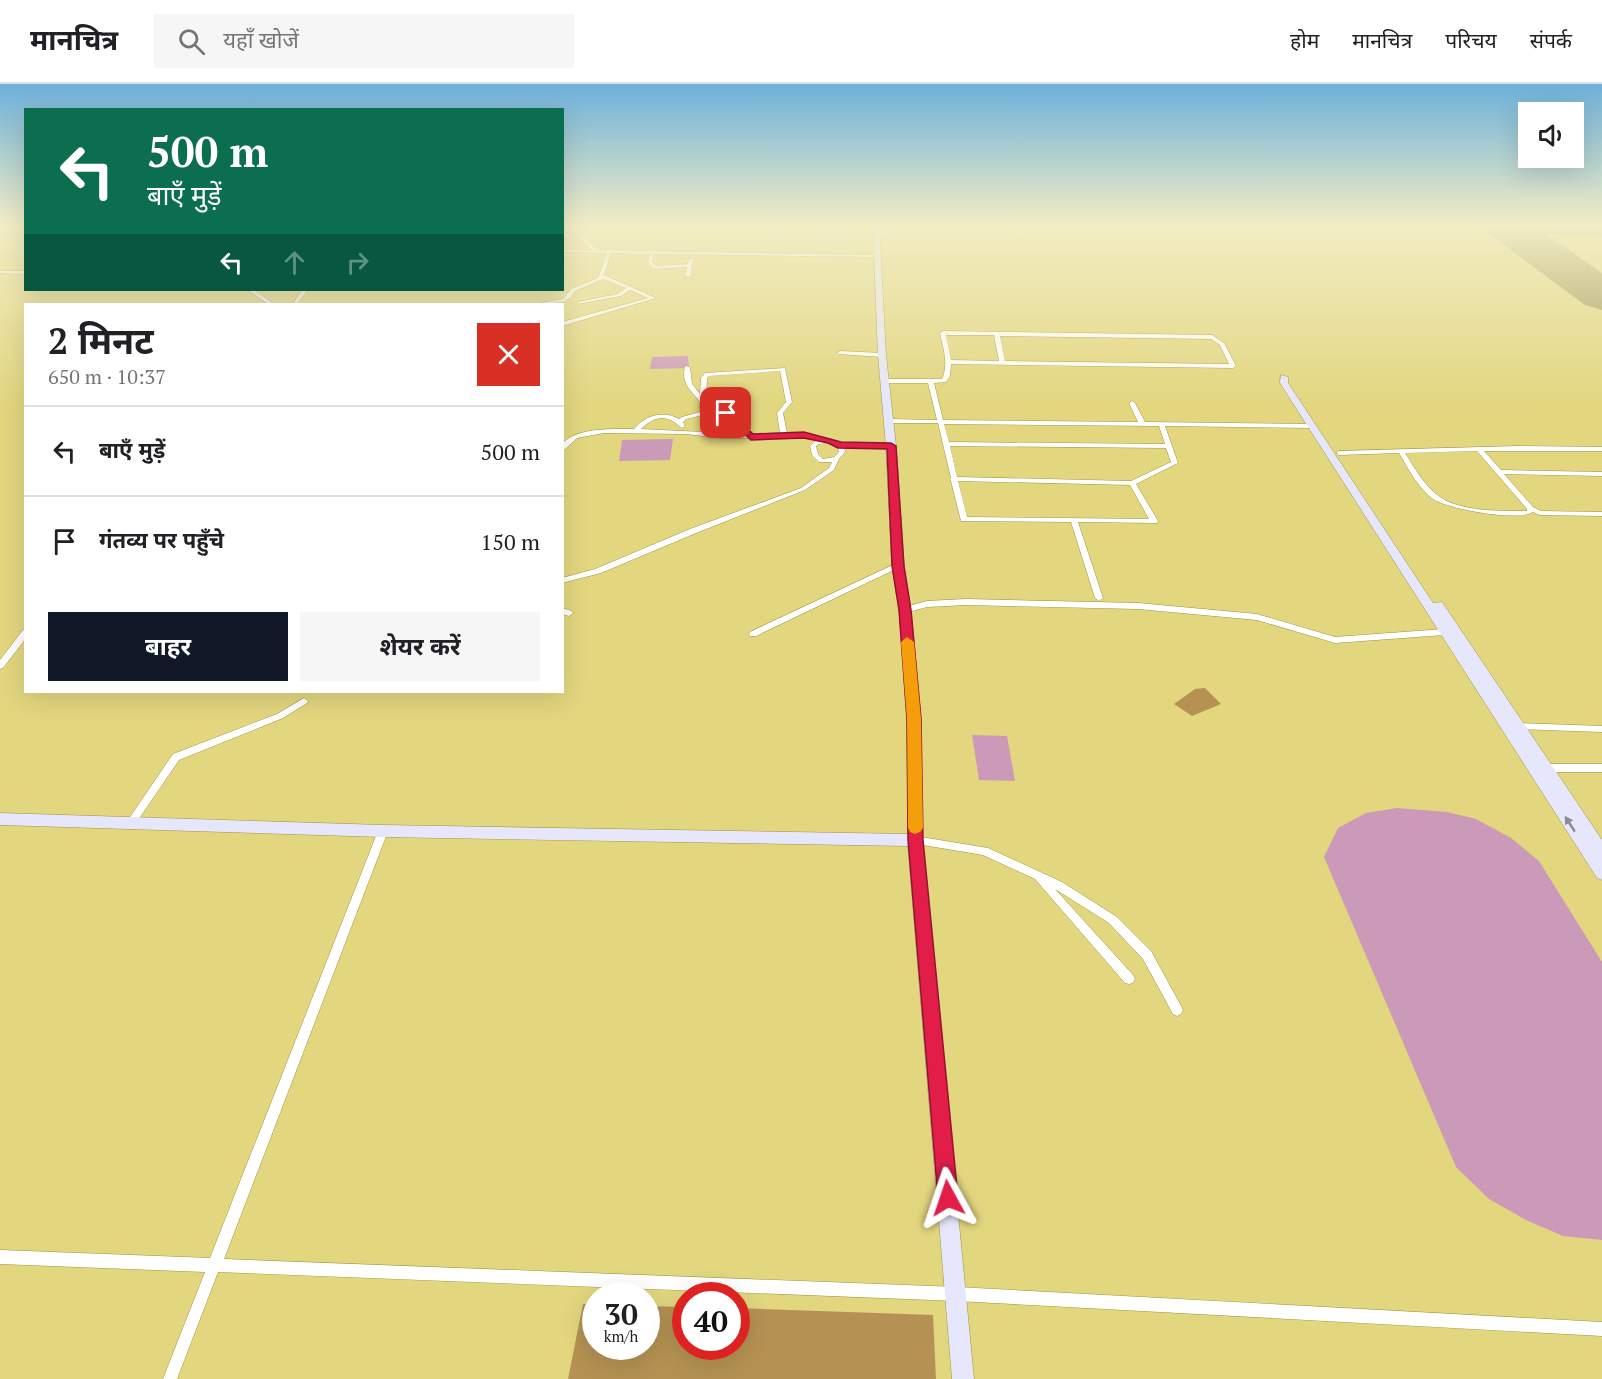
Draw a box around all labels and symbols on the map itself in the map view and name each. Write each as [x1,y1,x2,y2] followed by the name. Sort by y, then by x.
[700,387,751,438] pin
[1565,816,1576,832] one-way arrow
[916,1166,980,1230] position arrow
[672,1282,750,1360] speed limit sign: 40

